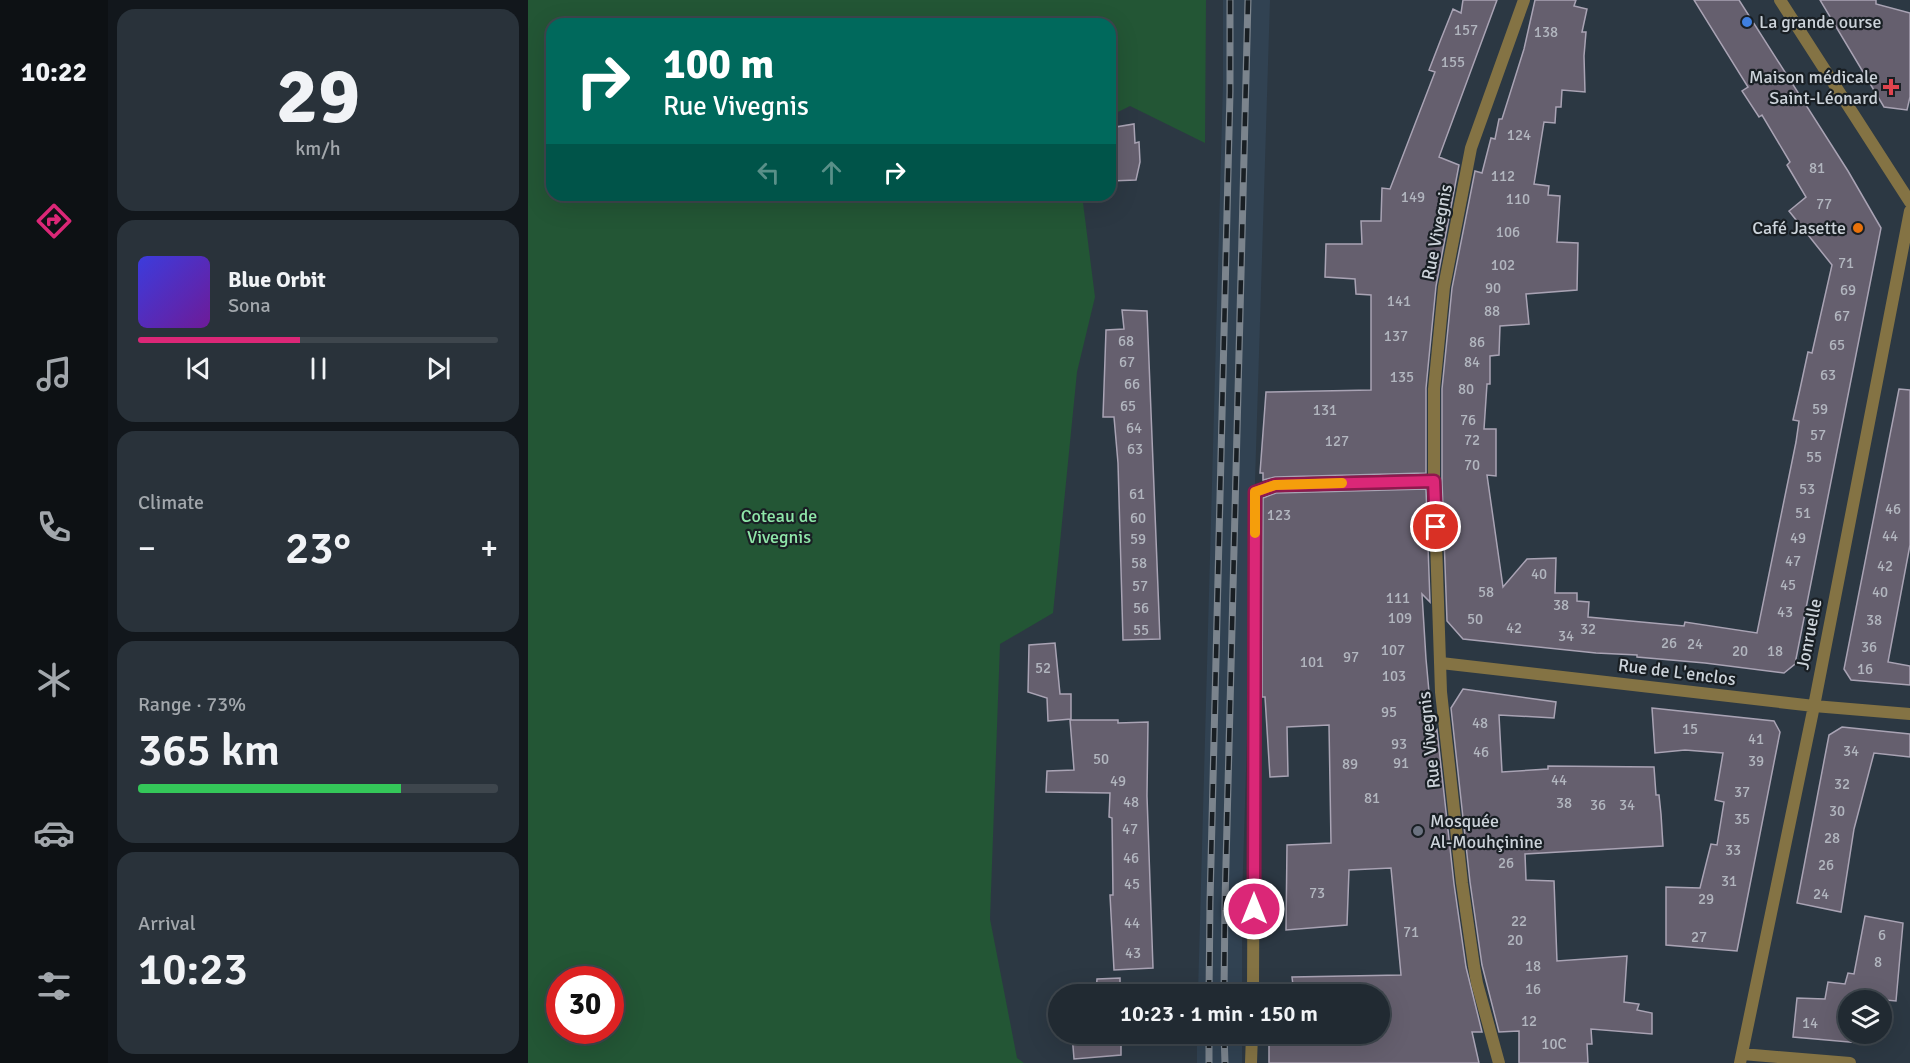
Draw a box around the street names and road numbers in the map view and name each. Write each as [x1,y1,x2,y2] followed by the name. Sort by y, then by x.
[1417,182,1457,282] street label: Rue Vivegnis
[1791,597,1827,671] street label: Jonruelle
[1617,654,1737,690] street label: Rue de L'enclos
[1413,690,1445,790] street label: Rue Vivegnis

